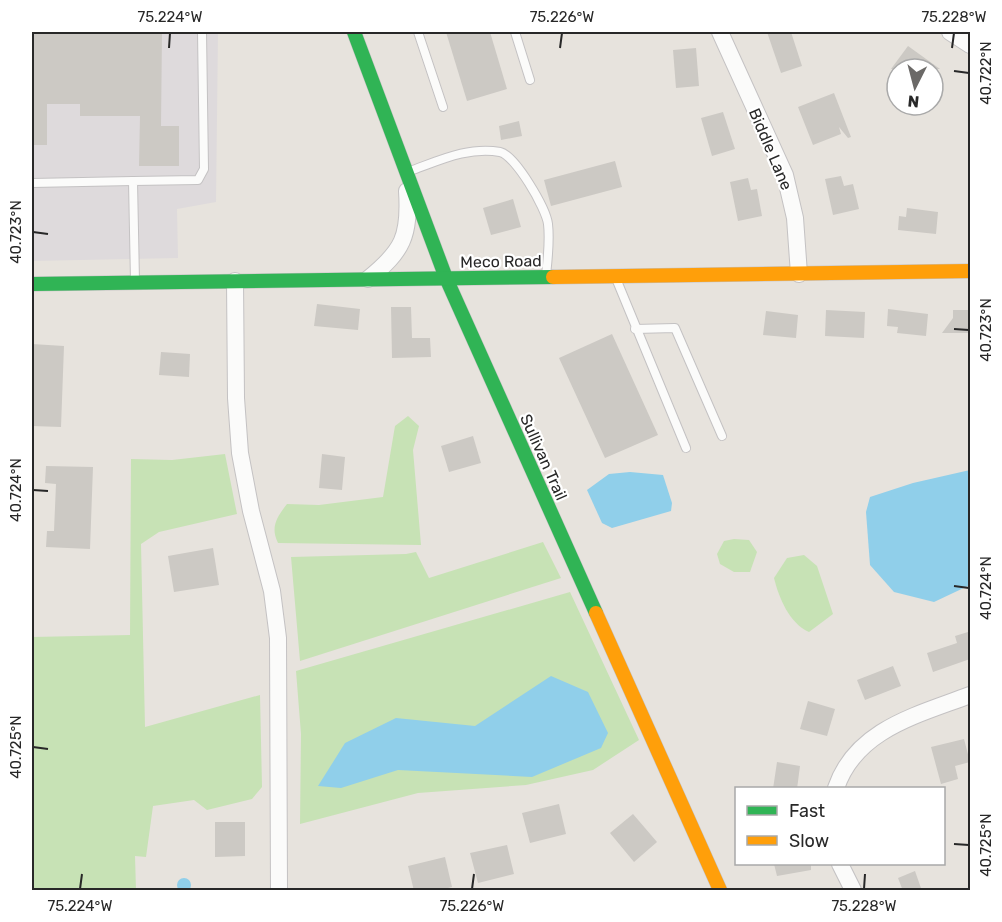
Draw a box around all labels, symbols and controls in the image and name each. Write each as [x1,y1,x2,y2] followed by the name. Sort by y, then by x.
[138,8,202,26] text: 75.224°W
[530,8,594,26] text: 75.226°W
[921,8,987,26] text: 75.228°W
[977,41,995,105] text: 40.722°N
[885,57,945,117] north arrow
[907,91,920,111] text: N
[745,105,796,193] street label: Biddle Lane
[7,200,25,264] text: 40.723°N
[460,251,542,272] street label: Meco Road
[977,298,995,362] text: 40.723°N
[516,411,571,503] street label: Sullivan Trail
[7,458,25,522] text: 40.724°N
[977,556,995,620] text: 40.724°N
[7,715,25,779] text: 40.725°N
[735,787,945,865] legend
[789,800,825,822] text: Fast
[977,813,995,877] text: 40.725°N
[789,830,829,852] text: Slow
[48,897,112,915] text: 75.224°W
[440,897,504,915] text: 75.226°W
[831,897,897,915] text: 75.228°W

